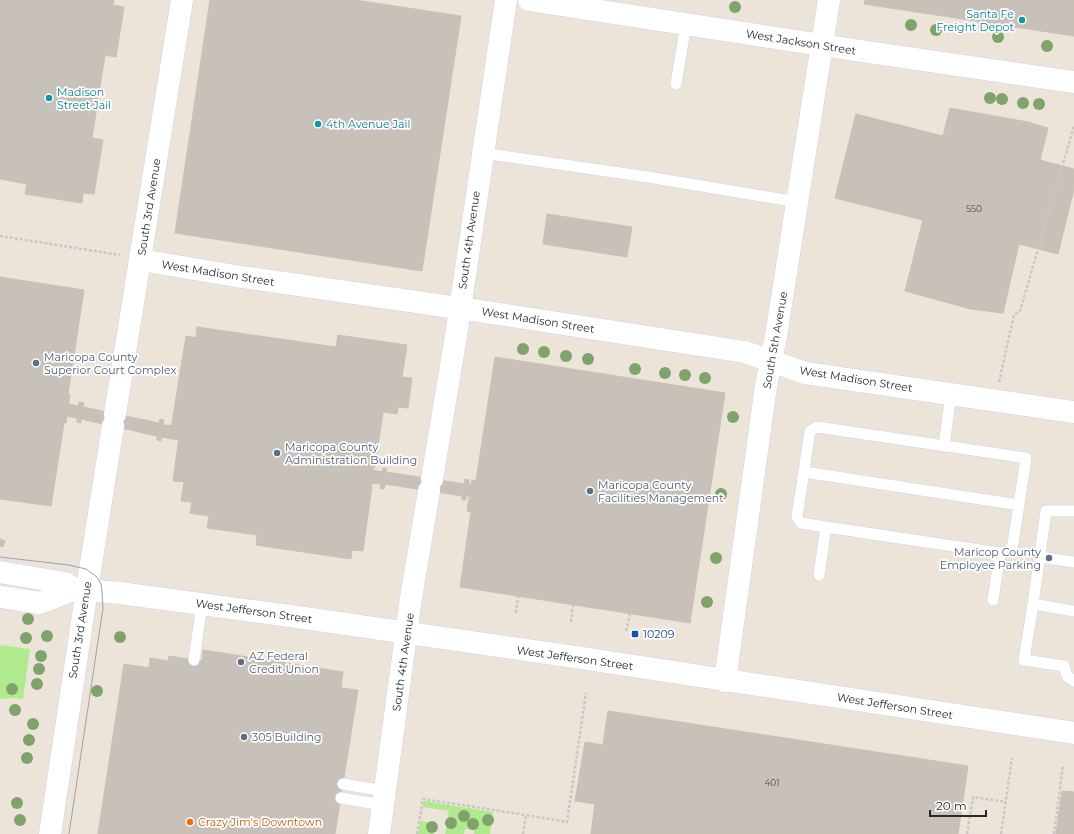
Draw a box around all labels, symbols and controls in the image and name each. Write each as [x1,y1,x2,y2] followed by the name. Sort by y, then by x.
[936,7,1015,34] place label: Santa Fe Freight Depot
[1017,15,1027,25] marker: Santa Fe Freight Depot
[745,26,858,58] street label: West Jackson Street
[57,85,111,112] place label: Madison Street Jail
[44,93,54,103] marker: Madison Street Jail
[326,117,410,131] place label: 4th Avenue Jail
[313,119,323,129] marker: 4th Avenue Jail
[134,157,164,257] street label: South 3rd Avenue
[455,189,483,290] street label: South 4th Avenue
[966,203,982,214] house number: 550
[160,257,276,289] street label: West Madison Street
[760,290,790,390] street label: South 5th Avenue
[480,304,596,336] street label: West Madison Street
[44,350,177,377] place label: Maricopa County Superior Court Complex
[31,358,41,368] marker: Maricopa County Superior Court Complex
[798,363,914,395] street label: West Madison Street
[285,440,417,467] place label: Maricopa County Administration Building
[272,448,282,458] marker: Maricopa County Administration Building
[598,478,724,505] place label: Maricopa County Facilities Management
[585,486,595,496] marker: Maricopa County Facilities Management
[940,545,1041,572] place label: Maricop County Employee Parking
[1044,553,1054,563] marker: Maricop County Employee Parking
[65,580,95,680] street label: South 3rd Avenue
[195,596,314,626] street label: West Jefferson Street
[389,611,417,712] street label: South 4th Avenue
[643,627,675,641] place label: 10209
[630,629,640,639] marker: 10209
[516,643,635,673] street label: West Jefferson Street
[249,649,319,676] place label: AZ Federal Credit Union
[236,657,246,667] marker: AZ Federal Credit Union
[836,690,955,722] street label: West Jefferson Street
[252,730,322,744] place label: 305 Building
[239,732,249,742] marker: 305 Building
[764,777,780,788] house number: 401
[930,792,986,818] scale bar
[936,798,967,813] text: 20 m
[198,815,322,829] place label: Crazy Jim's Downtown
[185,817,195,827] marker: Crazy Jim's Downtown

